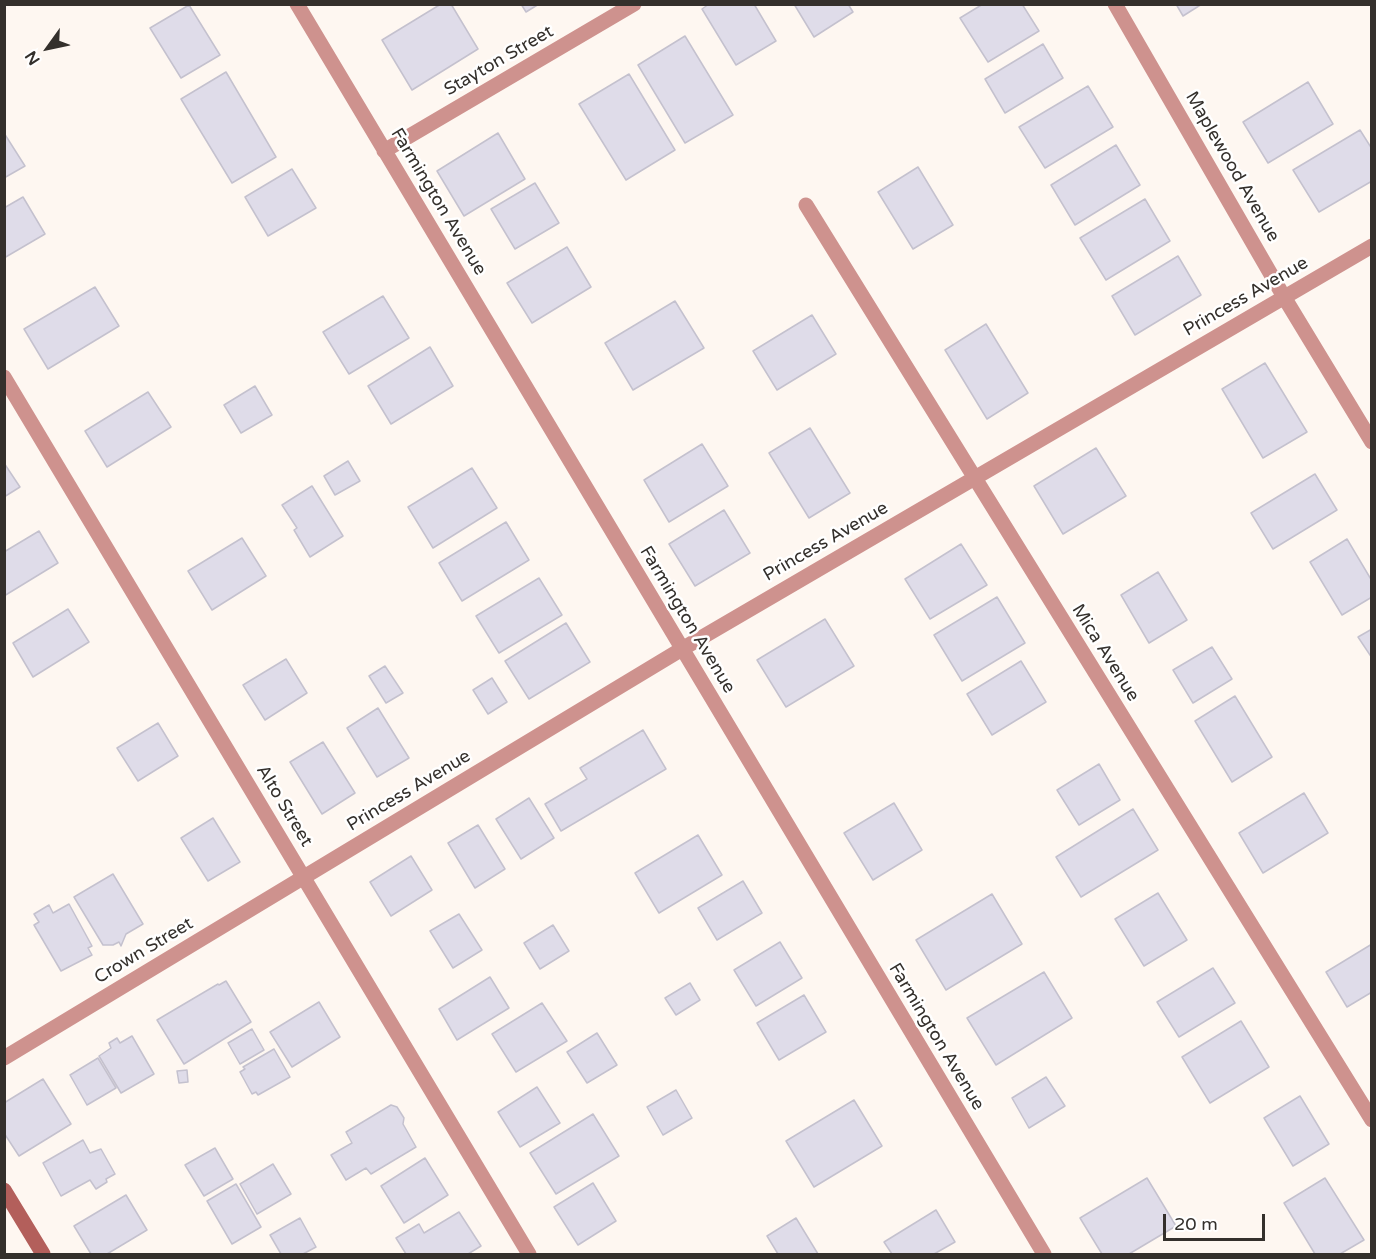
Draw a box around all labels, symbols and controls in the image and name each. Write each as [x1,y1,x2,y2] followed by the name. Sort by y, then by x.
[18,18,78,78] north arrow
[441,21,557,101] street label: Stayton Street
[21,47,45,69] text: N
[1180,88,1284,246] street label: Maplewood Avenue
[386,125,490,279] street label: Farmington Avenue
[1180,253,1312,341] street label: Princess Avenue
[760,498,892,586] street label: Princess Avenue
[635,543,739,697] street label: Farmington Avenue
[1067,600,1143,706] street label: Mica Avenue
[343,746,475,836] street label: Princess Avenue
[251,761,317,851] street label: Alto Street
[91,913,197,989] street label: Crown Street
[884,960,988,1114] street label: Farmington Avenue
[1166,1202,1268,1240] scale bar
[1174,1213,1218,1235] text: 20 m

